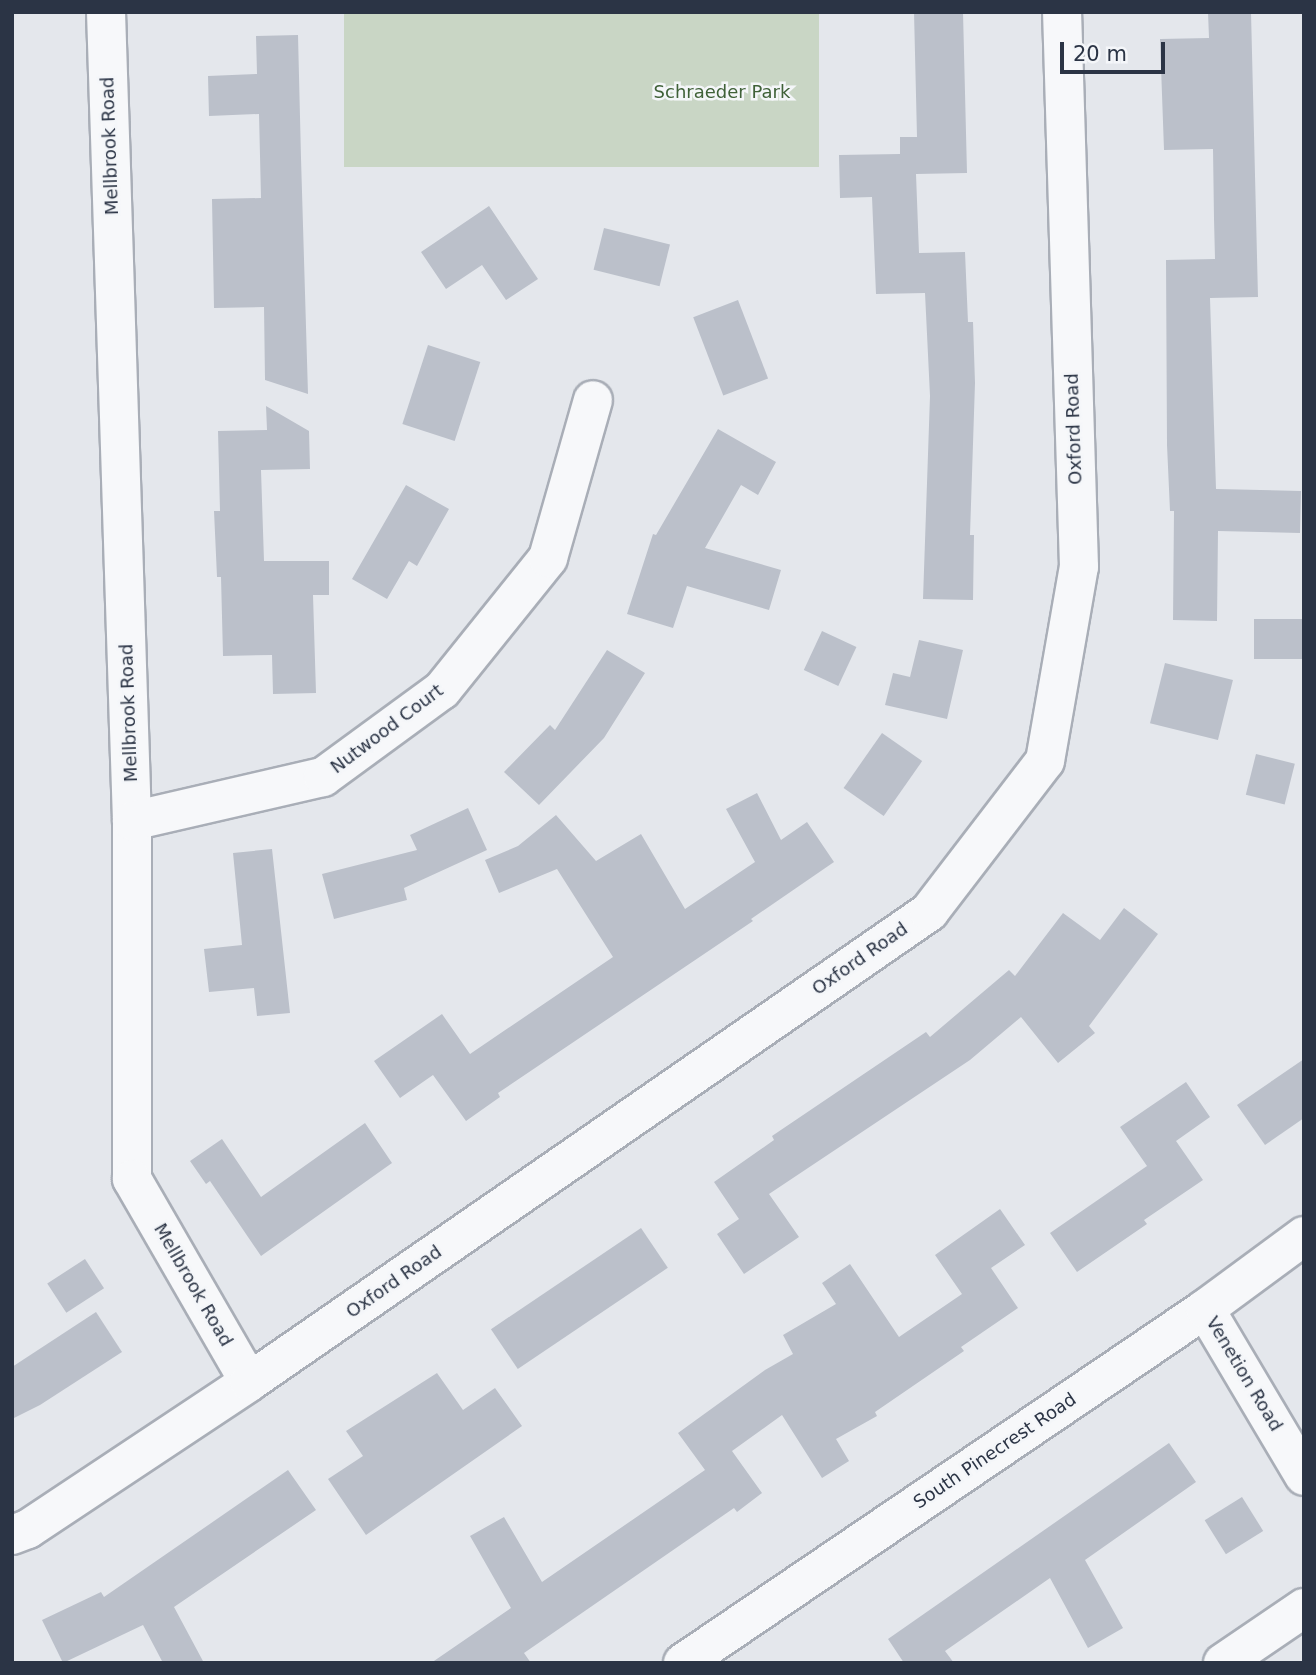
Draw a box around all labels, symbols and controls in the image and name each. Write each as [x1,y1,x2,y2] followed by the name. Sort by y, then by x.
[1064,28,1169,72] scale bar
[1073,42,1127,66] text: 20 m
[97,76,123,216] street label: Mellbrook Road
[654,81,790,103] park label: Schraeder Park
[1061,373,1087,485] street label: Oxford Road
[116,643,142,783] street label: Mellbrook Road
[326,680,448,778] street label: Nutwood Court
[808,918,912,1000] street label: Oxford Road
[149,1220,237,1350] street label: Mellbrook Road
[342,1241,446,1323] street label: Oxford Road
[1201,1313,1287,1435] street label: Venetion Road
[910,1389,1080,1513] street label: South Pinecrest Road

